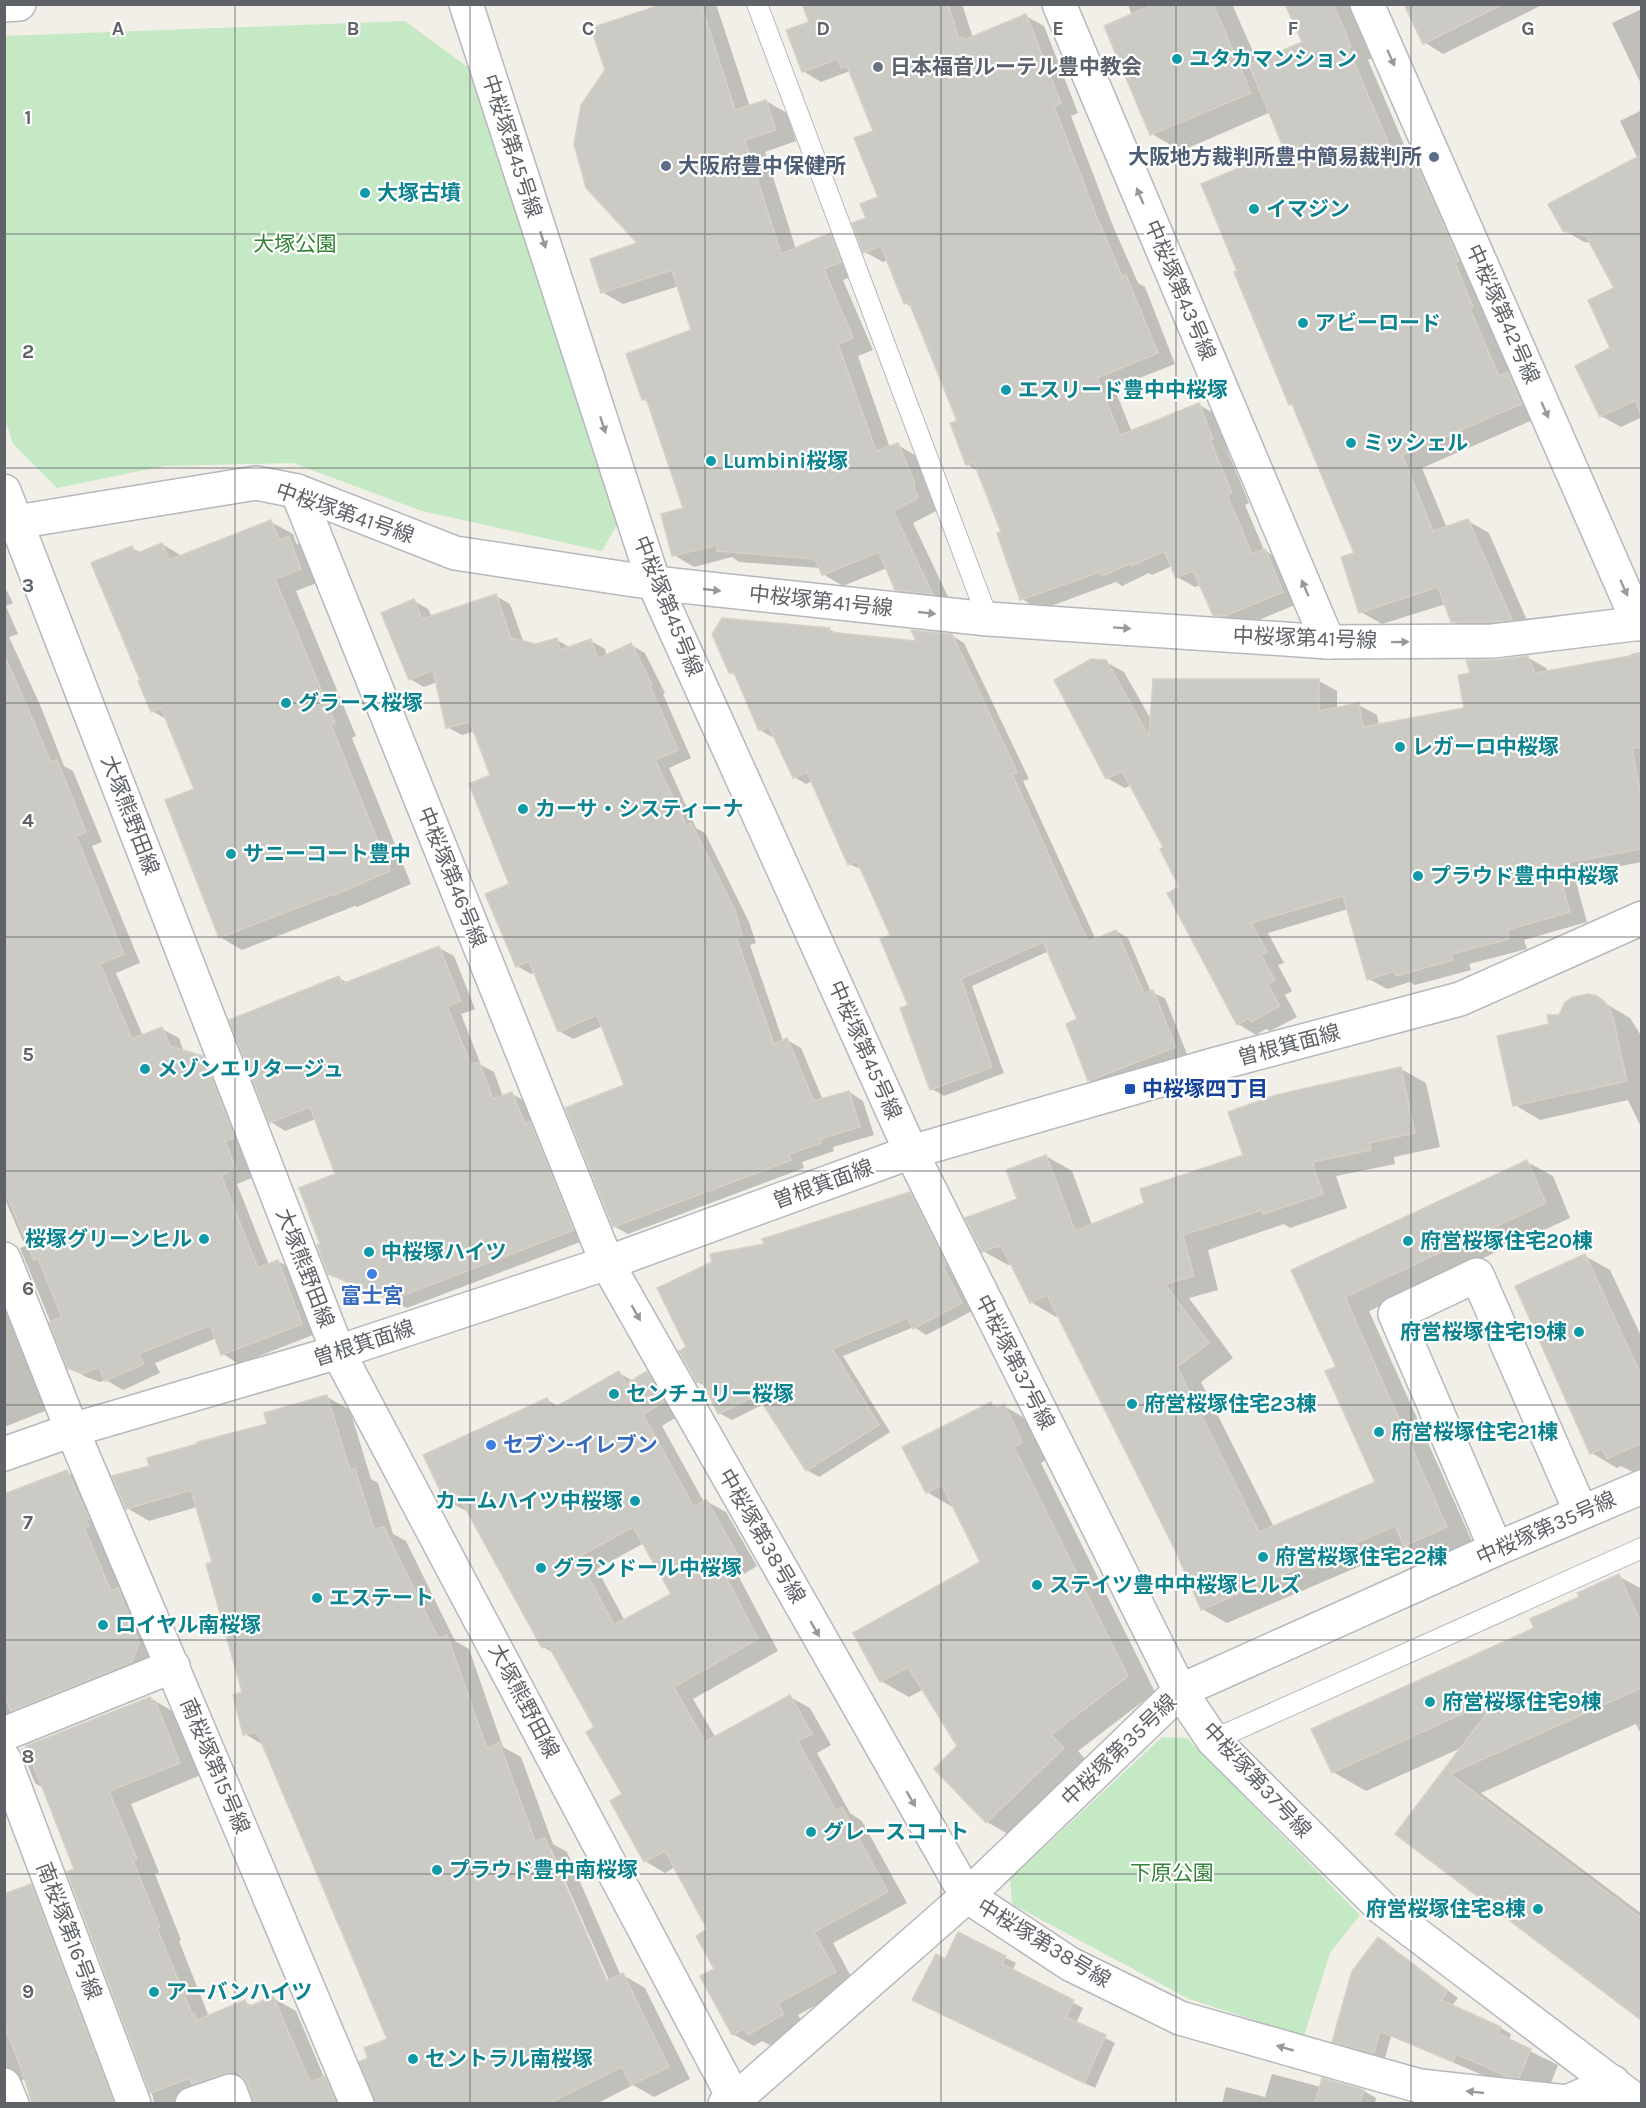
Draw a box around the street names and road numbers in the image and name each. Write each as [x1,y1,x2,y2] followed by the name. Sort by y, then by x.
[477,71,547,221] street label: 中桜塚第45号線
[1140,216,1220,364] street label: 中桜塚第43号線
[1462,241,1544,387] street label: 中桜塚第42号線
[273,478,417,548] street label: 中桜塚第41号線
[629,532,707,680] street label: 中桜塚第45号線
[748,582,894,620] street label: 中桜塚第41号線
[1232,623,1378,653] street label: 中桜塚第41号線
[96,752,164,878] street label: 大塚熊野田線
[413,803,491,951] street label: 中桜塚第46号線
[824,977,906,1123] street label: 中桜塚第45号線
[1235,1020,1343,1070] street label: 曽根箕面線
[770,1155,876,1213] street label: 曽根箕面線
[271,1205,339,1331] street label: 大塚熊野田線
[971,1290,1059,1434] street label: 中桜塚第37号線
[310,1315,418,1371] street label: 曽根箕面線
[714,1464,810,1608] street label: 中桜塚第38号線
[1472,1486,1620,1570] street label: 中桜塚第35号線
[484,1640,564,1762] street label: 大塚熊野田線
[1057,1689,1181,1811] street label: 中桜塚第35号線
[176,1695,254,1837] street label: 南桜塚第15号線
[1198,1718,1316,1842] street label: 中桜塚第37号線
[32,1859,106,2003] street label: 南桜塚第16号線
[973,1894,1115,1992] street label: 中桜塚第38号線

